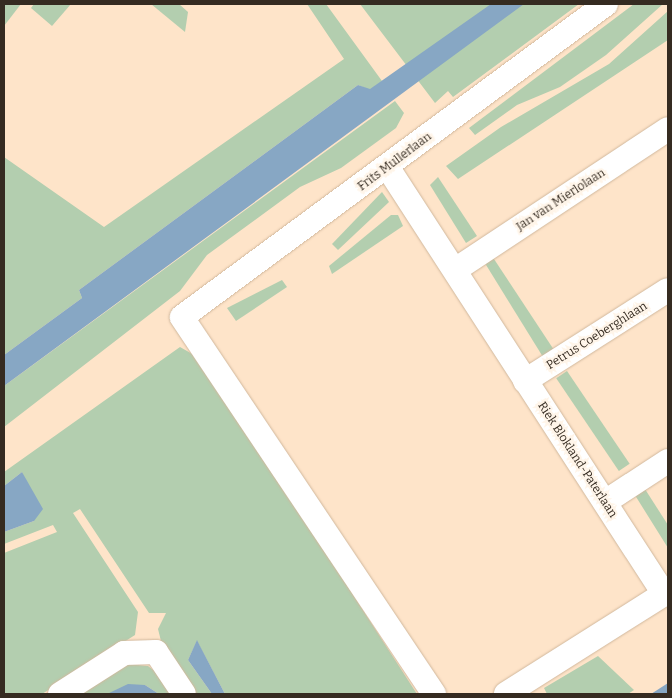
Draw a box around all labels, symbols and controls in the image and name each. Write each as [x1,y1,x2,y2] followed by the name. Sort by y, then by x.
[355,130,435,194] street label: Frits Mullerlaan
[514,166,608,234] street label: Jan van Mierlolaan
[544,299,650,373] street label: Petrus Coeberghlaan
[534,400,620,520] street label: Riek Blokland-Paterlaan

